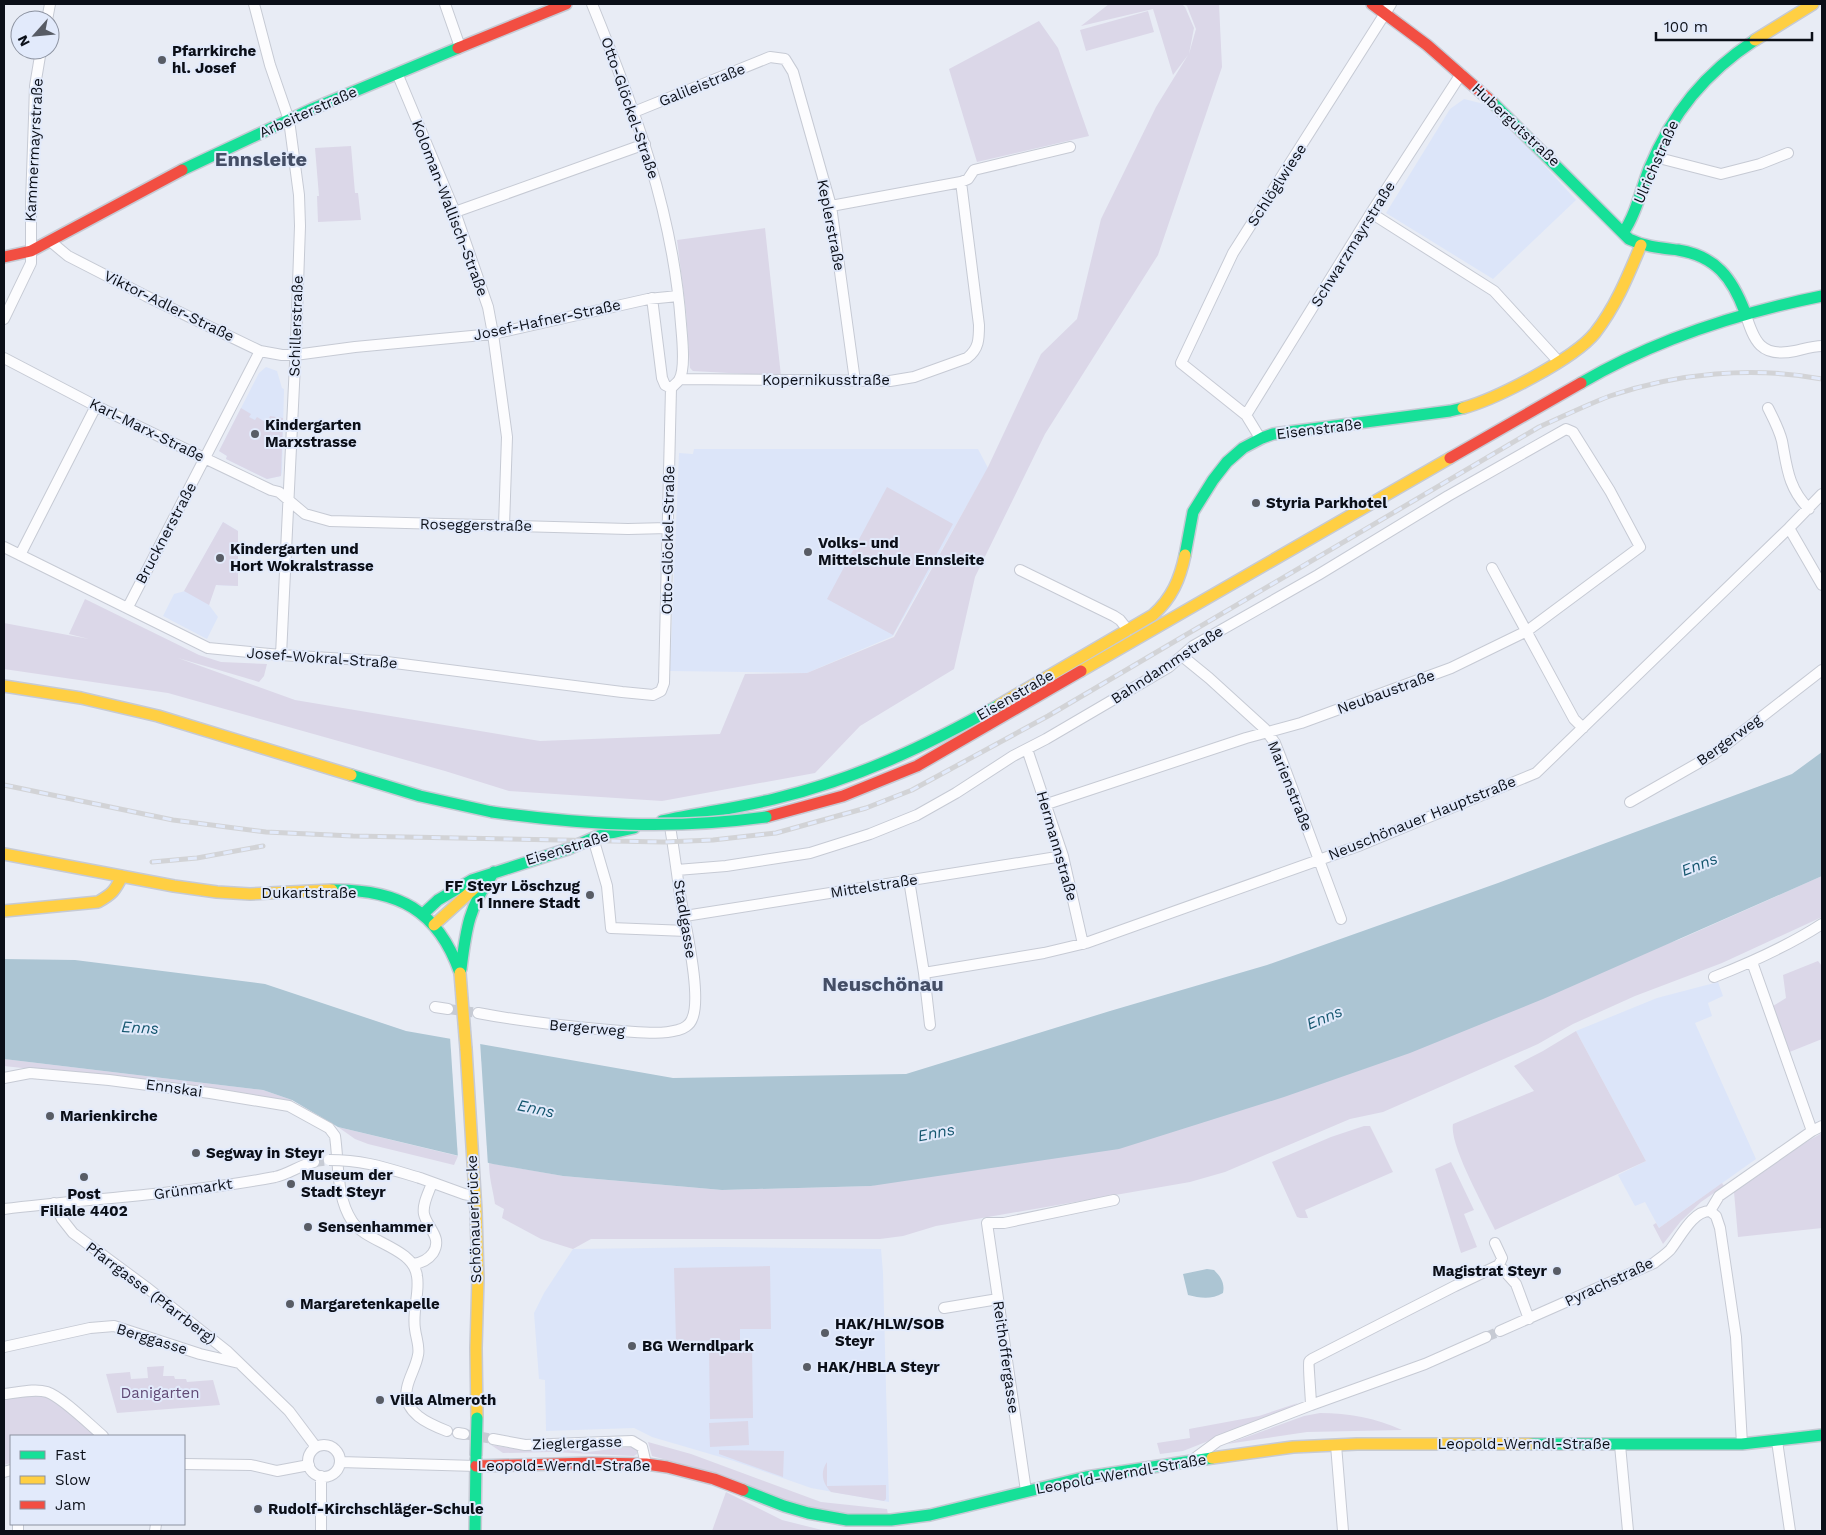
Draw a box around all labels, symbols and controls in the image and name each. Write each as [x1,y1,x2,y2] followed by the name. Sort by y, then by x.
[10,10,60,60] north arrow
[1656,10,1812,42] scale bar
[1664,18,1708,36] text: 100 m
[14,33,33,49] text: N
[597,35,663,181] street label: Otto-Glöckel-Straße
[172,42,257,77] place label: Pfarrkirche hl. Josef
[156,54,168,66] marker: Pfarrkirche hl. Josef
[656,59,748,111] street label: Galileistraße
[21,78,47,222] street label: Kammermayrstraße
[1468,80,1564,170] street label: Hubergutstraße
[256,82,360,142] street label: Arbeiterstraße
[408,117,492,299] street label: Koloman-Wallisch-Straße
[1630,117,1682,207] street label: Ulrichstraße
[1244,140,1310,230] street label: Schlöglwiese
[215,147,307,171] district label: Ennsleite
[813,178,849,272] street label: Keplerstraße
[1307,178,1399,310] street label: Schwarzmayrstraße
[101,267,237,345] street label: Viktor-Adler-Straße
[285,275,307,377] street label: Schillerstraße
[472,296,622,344] street label: Josef-Hafner-Straße
[762,371,890,389] street label: Kopernikusstraße
[86,394,208,466] street label: Karl-Marx-Straße
[1275,415,1363,443] street label: Eisenstraße
[265,416,361,451] place label: Kindergarten Marxstrasse
[249,428,261,440] marker: Kindergarten Marxstrasse
[658,466,678,614] street label: Otto-Glöckel-Straße
[132,479,200,587] street label: Brucknerstraße
[1266,494,1387,512] place label: Styria Parkhotel
[1250,497,1262,509] marker: Styria Parkhotel
[420,515,532,535] street label: Roseggerstraße
[818,534,985,569] place label: Volks- und Mittelschule Ennsleite
[230,540,374,575] place label: Kindergarten und Hort Wokralstrasse
[802,546,814,558] marker: Volks- und Mittelschule Ennsleite
[214,552,226,564] marker: Kindergarten und Hort Wokralstrasse
[1108,622,1226,708] street label: Bahndammstraße
[246,644,398,672] street label: Josef-Wokral-Straße
[973,666,1057,724] street label: Eisenstraße
[1335,666,1437,718] street label: Neubaustraße
[1693,710,1765,770] street label: Bergerweg
[1264,738,1316,834] street label: Marienstraße
[1326,772,1518,864] street label: Neuschönauer Hauptstraße
[1033,789,1081,903] street label: Hermannstraße
[523,827,611,869] street label: Eisenstraße
[1678,849,1720,880] water label: Enns
[829,870,919,902] street label: Mittelstraße
[445,877,581,912] place label: FF Steyr Löschzug 1 Innere Stadt
[670,878,700,960] street label: Stadlgasse
[261,884,357,902] street label: Dukartstraße
[584,889,596,901] marker: FF Steyr Löschzug 1 Innere Stadt
[822,972,944,996] district label: Neuschönau
[1303,1001,1345,1033] water label: Enns
[548,1016,626,1040] street label: Bergerweg
[121,1017,159,1038] water label: Enns
[145,1075,203,1101] street label: Ennskai
[516,1095,556,1122] water label: Enns
[60,1107,158,1125] place label: Marienkirche
[44,1110,56,1122] marker: Marienkirche
[916,1120,956,1145] water label: Enns
[206,1144,325,1162] place label: Segway in Steyr
[190,1147,202,1159] marker: Segway in Steyr
[463,1155,485,1283] street label: Schönauerbrücke
[301,1166,393,1201] place label: Museum der Stadt Steyr
[78,1171,90,1183] marker: Post Filiale 4402
[153,1174,234,1203] street label: Grünmarkt
[285,1178,297,1190] marker: Museum der Stadt Steyr
[40,1185,128,1220] place label: Post Filiale 4402
[318,1218,433,1236] place label: Sensenhammer
[302,1221,314,1233] marker: Sensenhammer
[82,1238,220,1348] street label: Pfarrgasse (Pfarrberg)
[1562,1254,1656,1310] street label: Pyrachstraße
[1432,1262,1548,1280] place label: Magistrat Steyr
[1551,1265,1563,1277] marker: Magistrat Steyr
[300,1295,440,1313] place label: Margaretenkapelle
[284,1298,296,1310] marker: Margaretenkapelle
[989,1299,1023,1415] street label: Reithoffergasse
[835,1315,944,1350] place label: HAK/HLW/SOB Steyr
[114,1320,190,1358] street label: Berggasse
[819,1327,831,1339] marker: HAK/HLW/SOB Steyr
[642,1337,754,1355] place label: BG Werndlpark
[626,1340,638,1352] marker: BG Werndlpark
[817,1358,940,1376] place label: HAK/HBLA Steyr
[801,1361,813,1373] marker: HAK/HBLA Steyr
[121,1384,199,1402] park label: Danigarten
[390,1391,496,1409] place label: Villa Almeroth
[374,1394,386,1406] marker: Villa Almeroth
[532,1432,622,1454] street label: Zieglergasse
[10,1435,185,1525] legend
[1438,1435,1610,1453] street label: Leopold-Werndl-Straße
[55,1446,87,1464] text: Fast
[1034,1450,1208,1498] street label: Leopold-Werndl-Straße
[478,1457,650,1475] street label: Leopold-Werndl-Straße
[55,1471,91,1489] text: Slow
[55,1496,86,1514] text: Jam
[268,1500,484,1518] place label: Rudolf-Kirchschläger-Schule
[252,1503,264,1515] marker: Rudolf-Kirchschläger-Schule

